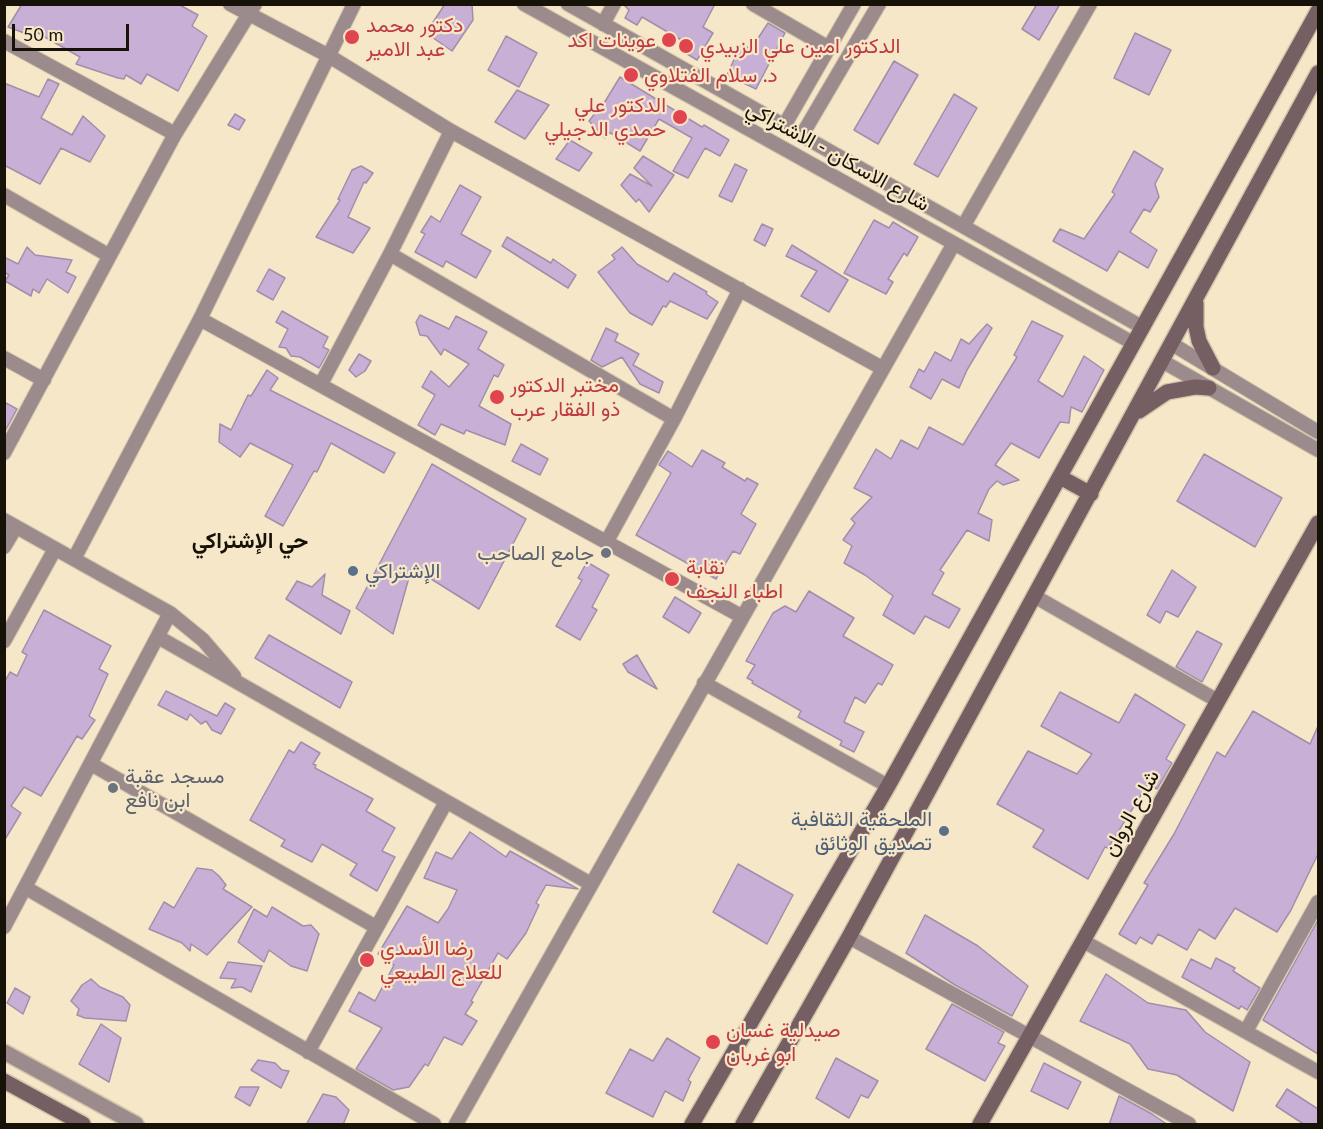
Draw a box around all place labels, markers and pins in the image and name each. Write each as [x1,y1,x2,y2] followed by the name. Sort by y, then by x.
[366,12,463,62] place label: دكتور محمد عبد الامير
[567,27,656,53] place label: عوينات اكد
[343,28,361,46] marker: دكتور محمد عبد الامير
[660,31,678,49] marker: عوينات اكد
[700,33,900,59] place label: الدكتور امين علي الزبيدي
[677,37,695,55] marker: الدكتور امين علي الزبيدي
[644,62,778,88] place label: د. سلام الفتلاوي
[622,66,640,84] marker: د. سلام الفتلاوي
[544,92,666,142] place label: الدكتور علي حمدي الدجيلي
[671,108,689,126] marker: الدكتور علي حمدي الدجيلي
[510,372,620,422] place label: مختبر الدكتور ذو الفقار عرب
[488,388,506,406] marker: مختبر الدكتور ذو الفقار عرب
[477,540,594,566] place label: جامع الصاحب
[599,546,613,560] marker: جامع الصاحب
[686,554,783,604] place label: نقابة اطباء النجف
[365,558,440,584] place label: الإشتراكي
[346,564,360,578] marker: الإشتراكي
[663,570,681,588] marker: نقابة اطباء النجف
[125,763,224,813] place label: مسجد عقبة ابن نافع
[106,781,120,795] marker: مسجد عقبة ابن نافع
[791,806,932,856] place label: الملحقية الثقافية تصديق الوثائق
[937,824,951,838] marker: الملحقية الثقافية تصديق الوثائق
[380,935,502,985] place label: رضا الأسدي للعلاج الطبيعي
[358,951,376,969] marker: رضا الأسدي للعلاج الطبيعي
[726,1017,841,1067] place label: صيدلية غسان ابو غربان
[704,1033,722,1051] marker: صيدلية غسان ابو غربان

